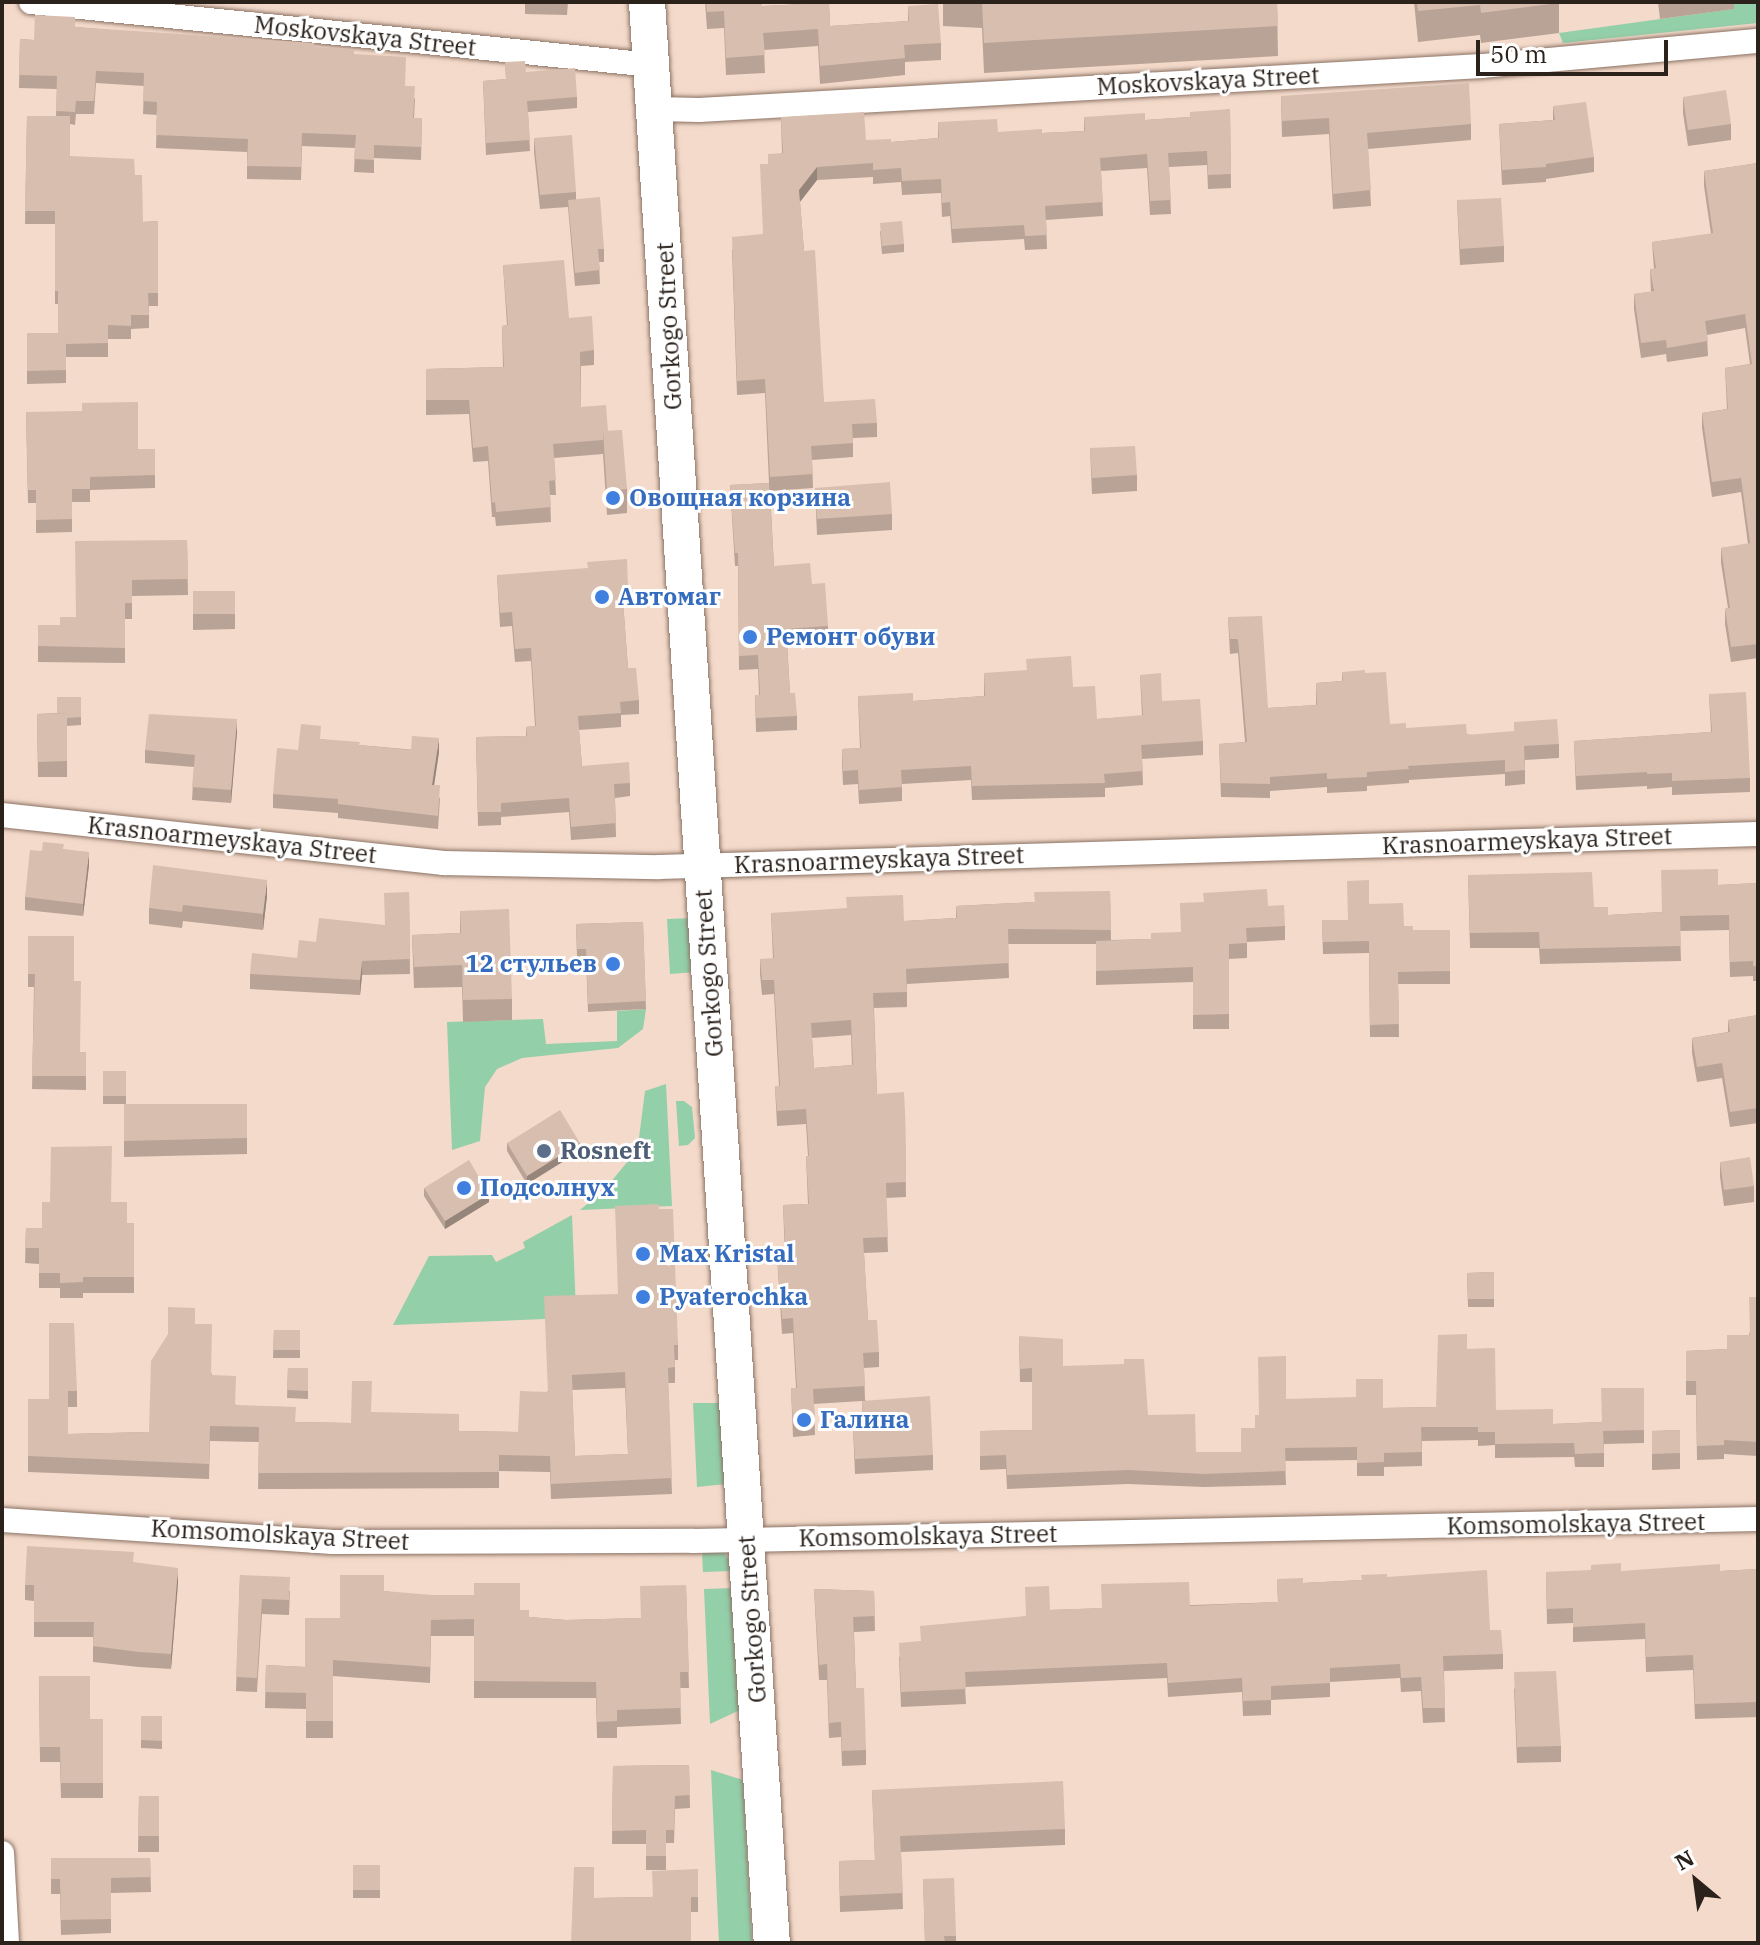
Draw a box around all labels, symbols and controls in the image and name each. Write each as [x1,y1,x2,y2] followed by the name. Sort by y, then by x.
[253,10,477,62] street label: Moskovskaya Street
[1480,24,1672,74] scale bar
[1490,38,1547,70] text: 50 m
[1096,61,1320,101] street label: Moskovskaya Street
[650,241,688,411] street label: Gorkogo Street
[629,484,851,512] place label: Овощная корзина
[604,489,622,507] marker: Овощная корзина
[618,583,721,611] place label: Автомаг
[593,588,611,606] marker: Автомаг
[766,623,935,651] place label: Ремонт обуви
[741,628,759,646] marker: Ремонт обуви
[86,810,378,870] street label: Krasnoarmeyskaya Street
[1381,822,1673,860] street label: Krasnoarmeyskaya Street
[733,841,1025,879] street label: Krasnoarmeyskaya Street
[689,888,729,1058] street label: Gorkogo Street
[465,950,597,978] place label: 12 стульев
[604,955,622,973] marker: 12 стульев
[560,1137,651,1165] place label: Rosneft
[535,1142,553,1160] marker: Rosneft
[480,1174,615,1202] place label: Подсолнух
[455,1179,473,1197] marker: Подсолнух
[659,1240,794,1268] place label: Max Kristal
[634,1245,652,1263] marker: Max Kristal
[659,1283,808,1311] place label: Pyaterochka
[634,1288,652,1306] marker: Pyaterochka
[820,1406,909,1434] place label: Галина
[795,1411,813,1429] marker: Галина
[1446,1507,1706,1541] street label: Komsomolskaya Street
[150,1514,410,1556] street label: Komsomolskaya Street
[798,1519,1058,1553] street label: Komsomolskaya Street
[732,1534,772,1704] street label: Gorkogo Street
[1656,1841,1736,1921] north arrow
[1669,1843,1699,1876] text: N

